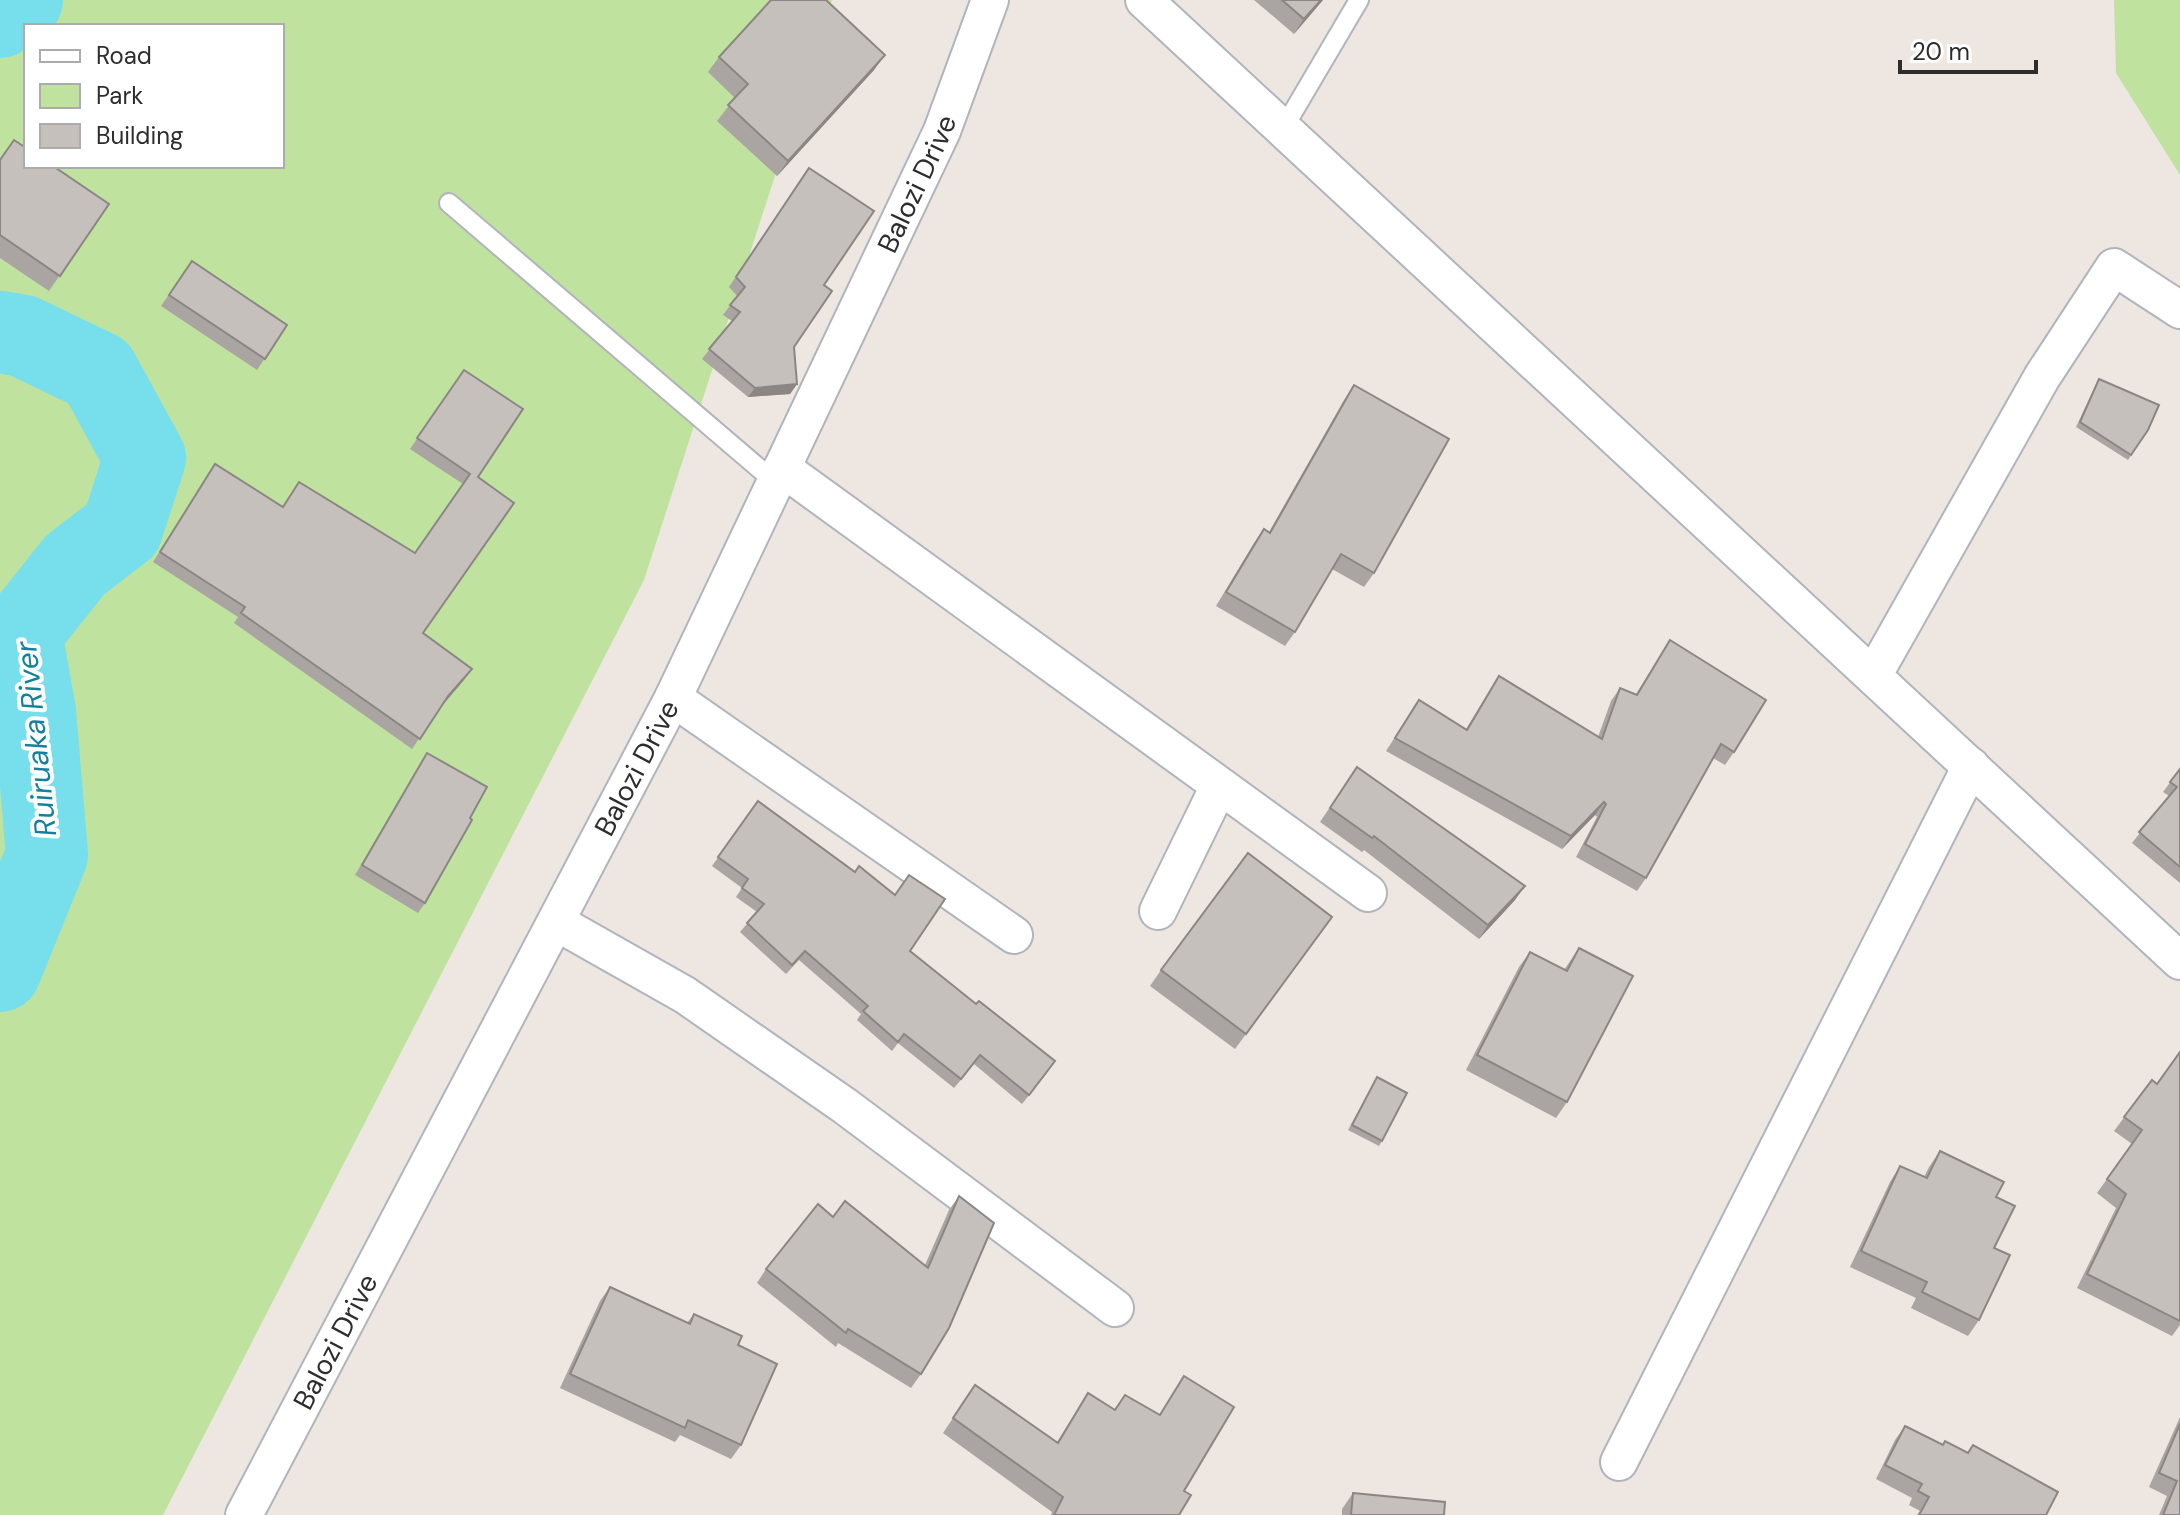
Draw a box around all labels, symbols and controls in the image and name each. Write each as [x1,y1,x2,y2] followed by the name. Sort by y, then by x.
[24,24,284,168] legend
[1900,24,2036,74] scale bar
[1912,36,1970,67] text: 20 m
[96,40,152,71] text: Road
[96,80,143,111] text: Park
[869,110,965,259] street label: Balozi Drive
[96,120,183,151] text: Building
[6,639,65,839] water label: Ruiruaka River
[586,694,688,842] street label: Balozi Drive
[285,1267,386,1416] street label: Balozi Drive

